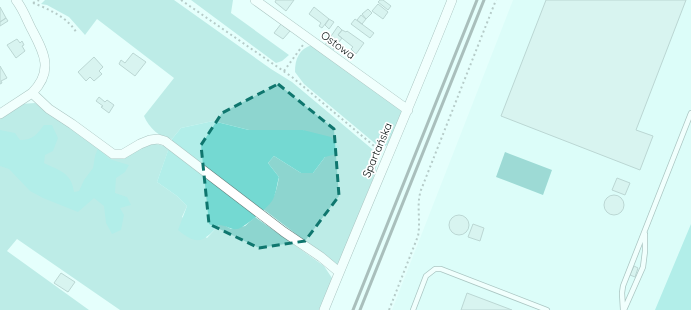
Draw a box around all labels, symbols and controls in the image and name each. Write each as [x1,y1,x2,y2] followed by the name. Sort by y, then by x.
[318,28,358,62] street label: Ostowa
[359,120,395,180] street label: Spartańska

